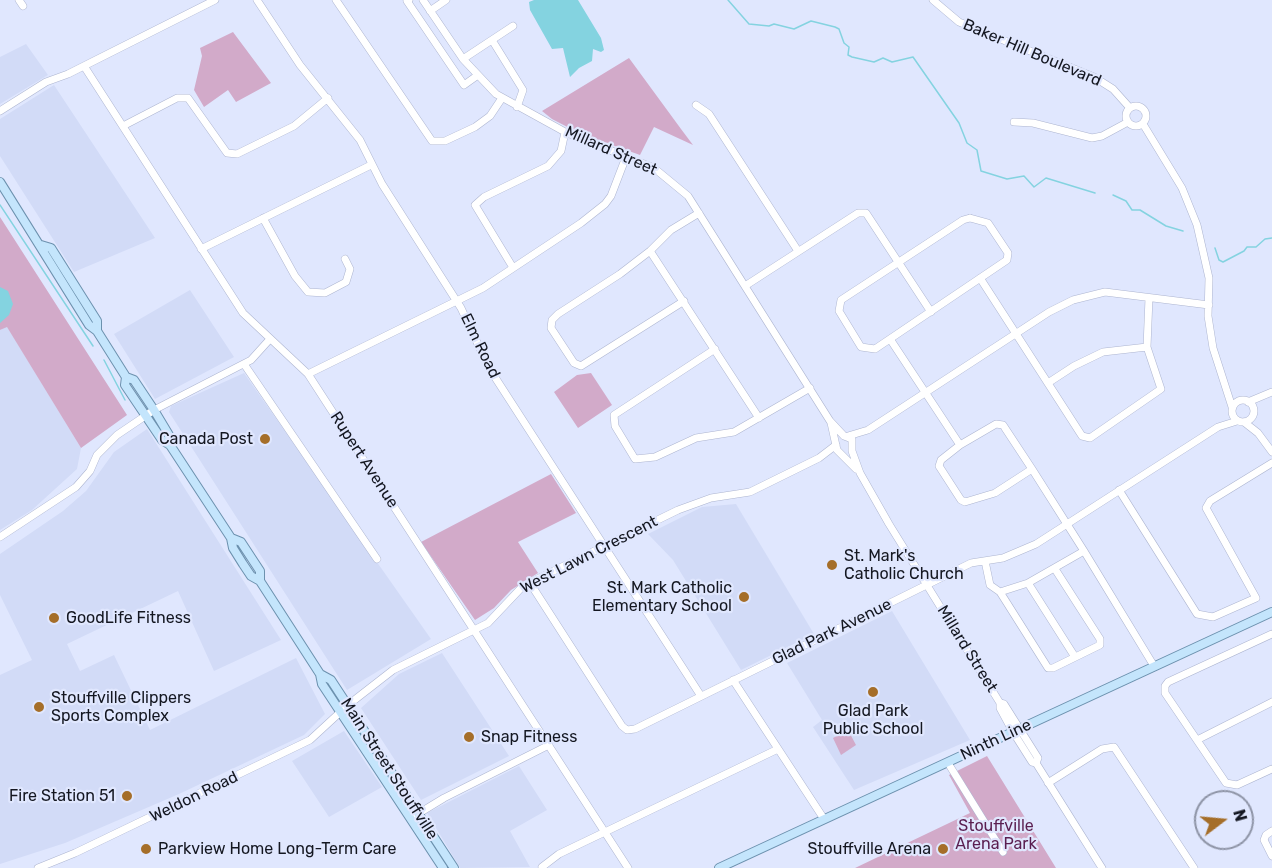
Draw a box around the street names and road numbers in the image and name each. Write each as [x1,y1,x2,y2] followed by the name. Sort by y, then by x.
[960,15,1104,91] street label: Baker Hill Boulevard
[562,122,660,180] street label: Millard Street
[456,310,504,382] street label: Elm Road
[326,408,402,512] street label: Rupert Avenue
[517,512,661,598] street label: West Lawn Crescent
[769,595,895,669] street label: Glad Park Avenue
[933,602,1001,696] street label: Millard Street
[336,695,442,843] street label: Main Street Stouffville
[957,715,1035,765] street label: Ninth Line
[147,767,241,827] street label: Weldon Road

